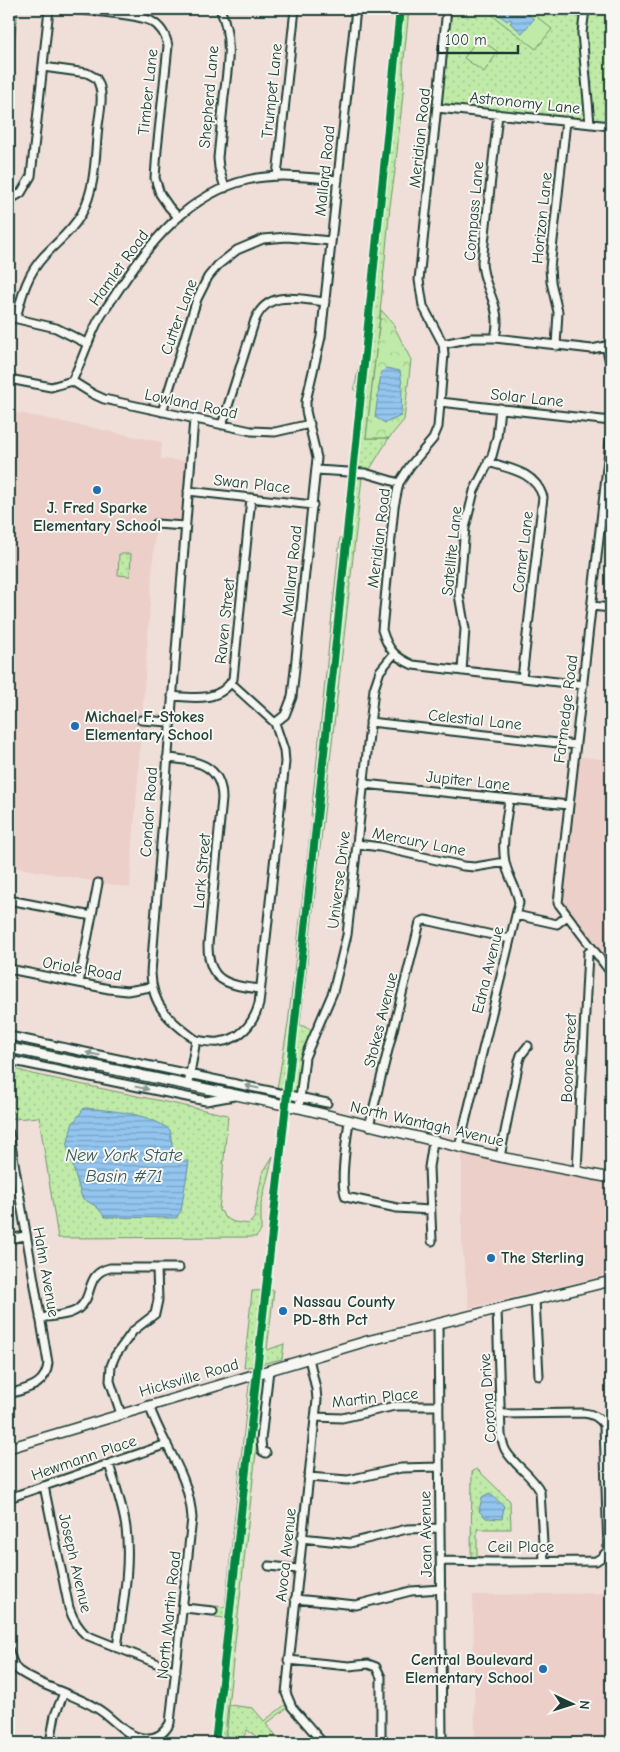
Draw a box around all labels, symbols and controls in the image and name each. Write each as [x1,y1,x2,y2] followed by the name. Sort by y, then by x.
[438,22,518,54] scale bar
[445,31,487,49] text: 100 m
[258,43,286,139] street label: Trumpet Lane
[196,45,222,149] street label: Shepherd Lane
[135,48,161,136] street label: Timber Lane
[406,87,434,189] street label: Meridian Road
[469,88,581,118] street label: Astronomy Lane
[311,125,339,217] street label: Mallard Road
[461,161,487,261] street label: Compass Lane
[528,171,556,265] street label: Horizon Lane
[86,227,152,309] street label: Hamlet Road
[157,277,201,357] street label: Cutter Lane
[143,385,239,423] street label: Lowland Road
[489,385,565,411] street label: Solar Lane
[213,471,291,497] street label: Swan Place
[91,484,103,496] marker: J. Fred Sparke Elementary School
[364,487,394,589] street label: Meridian Road
[33,499,161,535] place label: J. Fred Sparke Elementary School
[438,505,466,597] street label: Satellite Lane
[509,510,537,594] street label: Comet Lane
[278,525,306,617] street label: Mallard Road
[212,577,239,665] street label: Raven Street
[550,654,582,764] street label: Farmedge Road
[427,706,523,734] street label: Celestial Lane
[85,708,213,744] place label: Michael F. Stokes Elementary School
[69,720,81,732] marker: Michael F. Stokes Elementary School
[137,766,161,858] street label: Condor Road
[425,768,511,794] street label: Jupiter Lane
[371,824,467,860] street label: Mercury Lane
[324,830,354,930] street label: Universe Drive
[190,832,214,909] street label: Lark Street
[468,925,508,1015] street label: Edna Avenue
[41,953,123,985] street label: Oriole Road
[360,970,402,1070] street label: Stokes Avenue
[558,1013,580,1103] street label: Boone Street
[85,1049,101,1057] one-way arrow
[245,1083,260,1091] one-way arrow
[135,1084,151,1092] one-way arrow
[348,1098,506,1150] street label: North Wantagh Avenue
[65,1145,183,1187] water label: New York State Basin #71
[29,1225,63,1319] street label: Hahn Avenue
[501,1249,584,1267] place label: The Sterling
[485,1252,497,1264] marker: The Sterling
[293,1293,395,1329] place label: Nassau County PD-8th Pct
[277,1305,289,1317] marker: Nassau County PD-8th Pct
[476,1353,500,1443] street label: Corona Drive
[137,1355,241,1401] street label: Hicksville Road
[331,1385,419,1411] street label: Martin Place
[29,1432,139,1484] street label: Hewmann Place
[416,1491,436,1577] street label: Jean Avenue
[272,1507,300,1603] street label: Avoca Avenue
[55,1512,95,1614] street label: Joseph Avenue
[488,1538,554,1556] street label: Ceil Place
[153,1550,185,1680] street label: North Martin Road
[405,1651,533,1687] place label: Central Boulevard Elementary School
[537,1663,549,1675] marker: Central Boulevard Elementary School
[548,1680,598,1730] north arrow
[576,1700,593,1710] text: N

